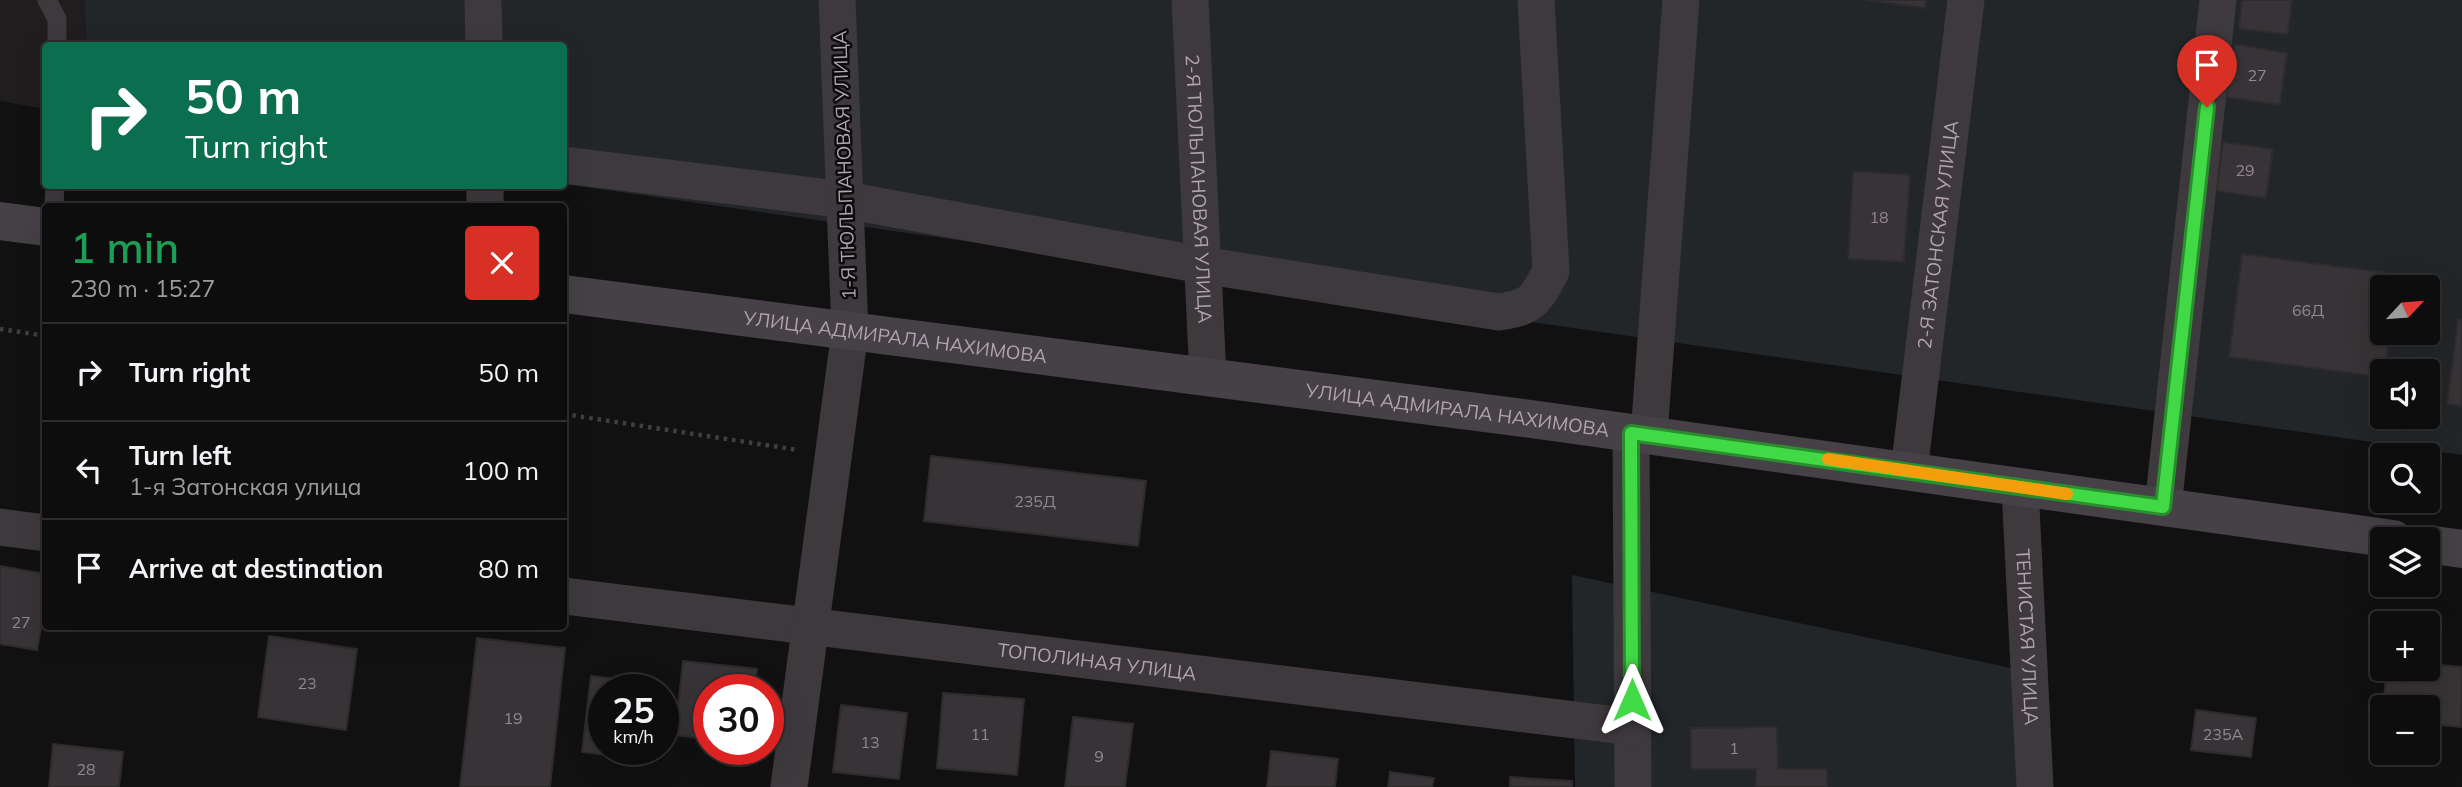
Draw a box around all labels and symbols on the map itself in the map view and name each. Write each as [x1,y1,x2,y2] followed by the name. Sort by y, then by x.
[827,30,861,300] street label: 1-Я ТЮЛЬПАНОВАЯ УЛИЦА
[2177,35,2237,107] pin
[1181,54,1217,324] street label: 2-Я ТЮЛЬПАНОВАЯ УЛИЦА
[2247,65,2267,85] house number: 27
[1912,119,1963,350] street label: 2-Я ЗАТОНСКАЯ УЛИЦА
[2235,160,2255,180] house number: 29
[1869,207,1889,227] house number: 18
[2370,275,2440,345] north arrow
[2292,300,2324,320] house number: 66Д
[741,305,1049,368] street label: УЛИЦА АДМИРАЛА НАХИМОВА
[1303,378,1611,442] street label: УЛИЦА АДМИРАЛА НАХИМОВА
[1014,491,1056,511] house number: 235Д
[2011,548,2044,726] street label: ТЕНИСТАЯ УЛИЦА
[11,612,31,632] house number: 27
[996,637,1198,685] street label: ТОПОЛИНАЯ УЛИЦА
[1595,663,1669,737] position arrow
[297,673,317,693] house number: 23
[693,674,784,765] speed limit sign: 30
[503,708,523,728] house number: 19
[970,724,990,744] house number: 11
[2203,724,2244,744] house number: 235А
[860,732,880,752] house number: 13
[1729,738,1739,758] house number: 1
[1094,746,1104,766] house number: 9
[76,759,96,779] house number: 28

